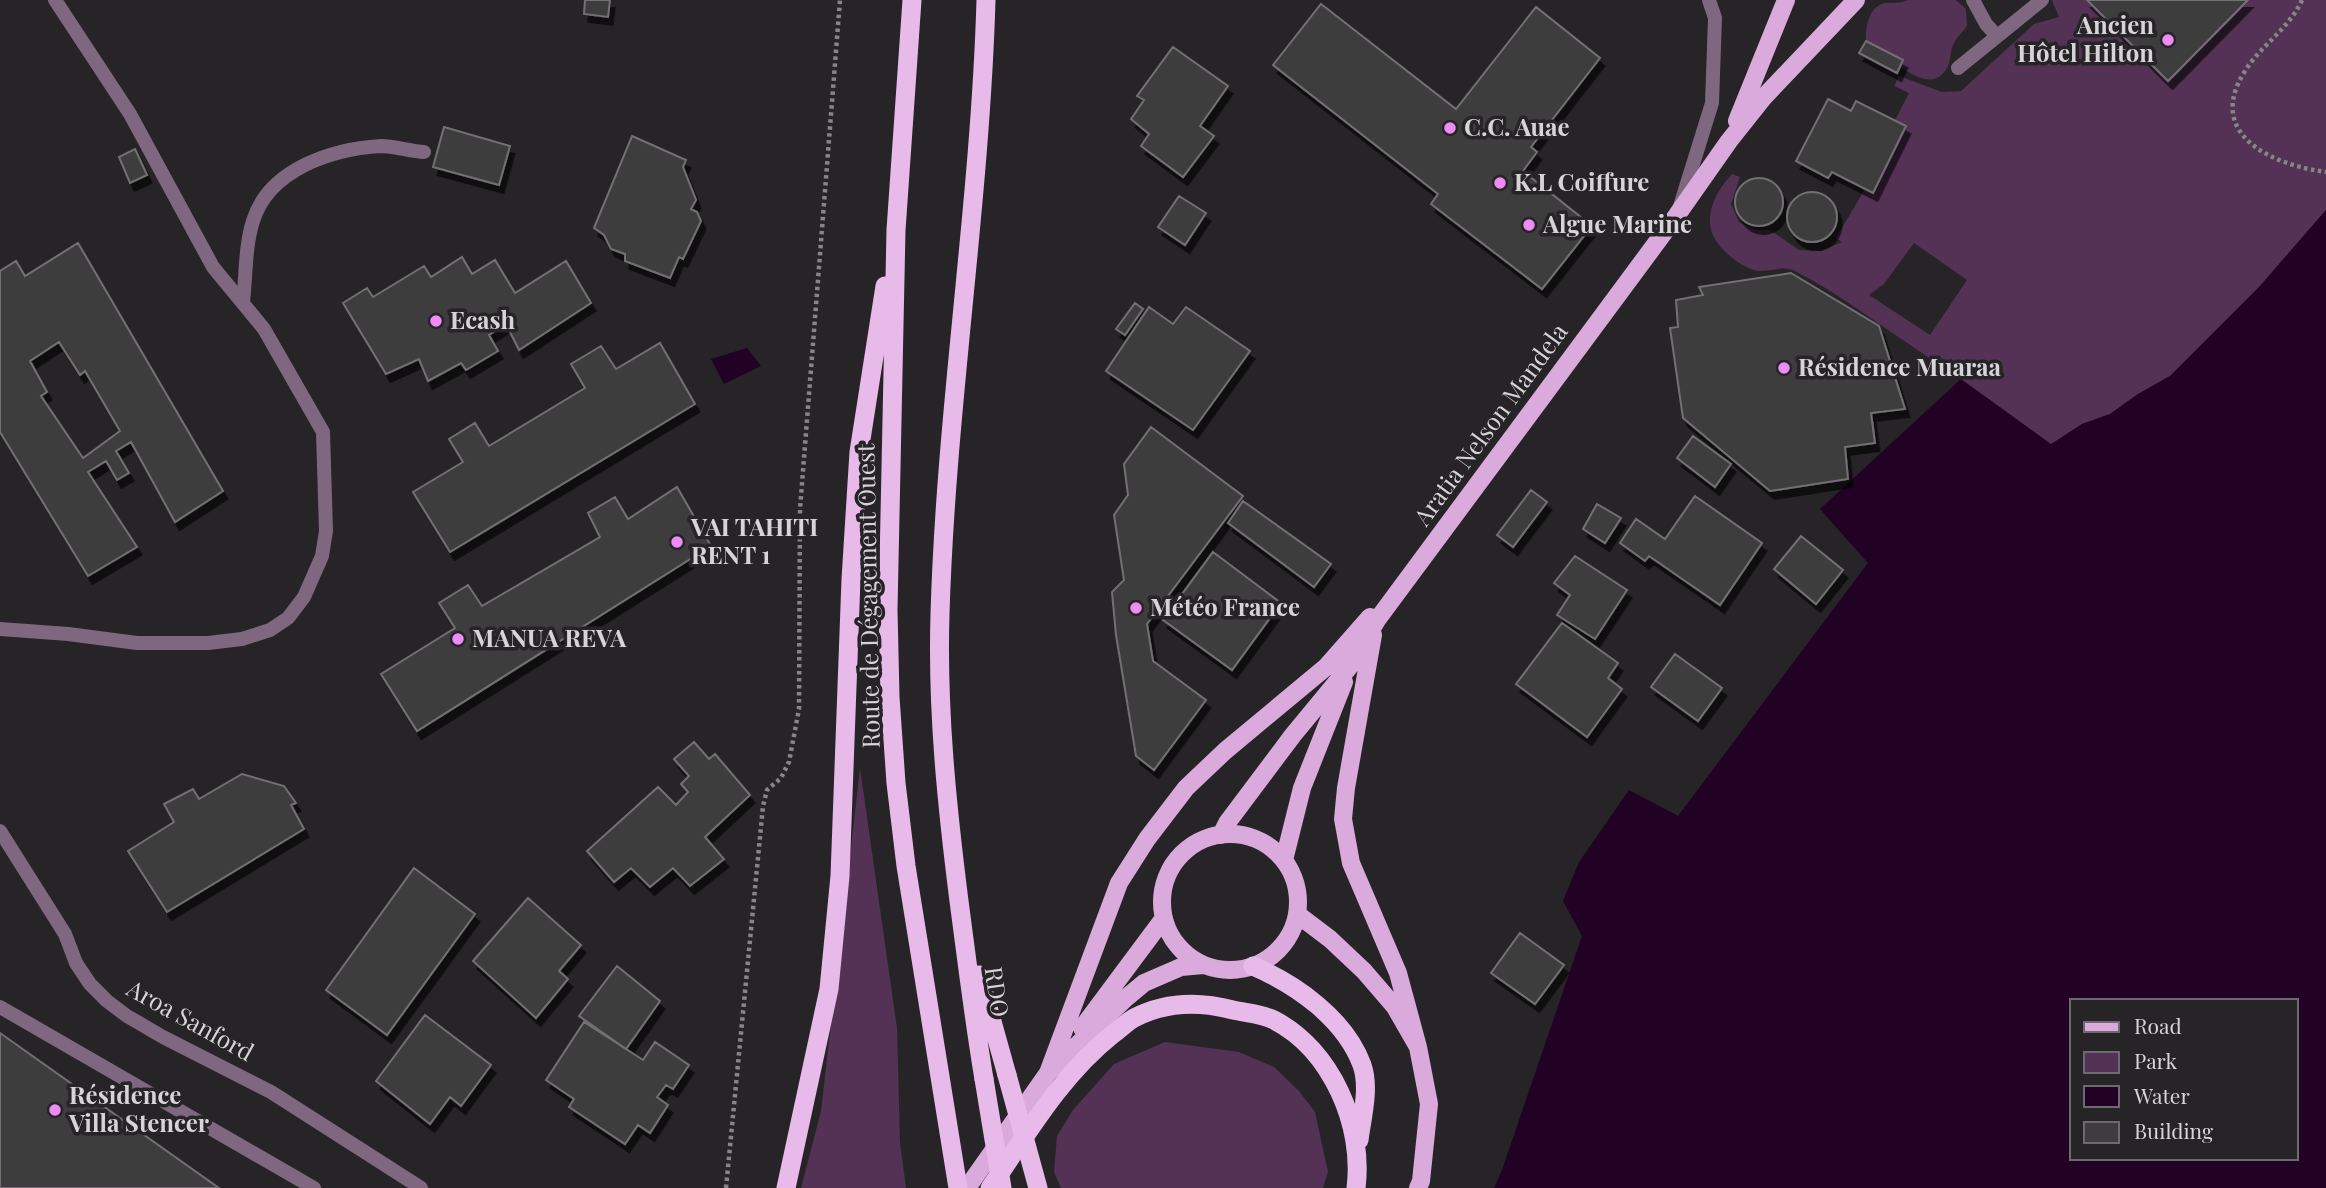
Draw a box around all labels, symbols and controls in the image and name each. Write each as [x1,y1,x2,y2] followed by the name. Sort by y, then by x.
[2017,8,2154,68] place label: Ancien Hôtel Hilton
[2160,32,2176,48] marker: Ancien Hôtel Hilton
[1464,110,1570,142] place label: C.C. Auae
[1442,120,1458,136] marker: C.C. Auae
[1514,165,1649,197] place label: K.L Coiffure
[1492,175,1508,191] marker: K.L Coiffure
[1542,207,1692,239] place label: Algue Marine
[1521,217,1537,233] marker: Algue Marine
[450,303,516,335] place label: Ecash
[428,313,444,329] marker: Ecash
[1405,316,1574,532] street label: Aratia Nelson Mandela
[1798,350,2002,382] place label: Résidence Muaraa
[1776,360,1792,376] marker: Résidence Muaraa
[848,443,886,749] street label: Route de Dégagement Ouest
[690,510,818,570] place label: VAI TAHITI RENT 1
[669,534,685,550] marker: VAI TAHITI RENT 1
[1150,590,1300,622] place label: Météo France
[1128,600,1144,616] marker: Météo France
[472,621,627,653] place label: MANUA REVA
[450,631,466,647] marker: MANUA REVA
[979,964,1017,1019] street label: RDO
[121,971,260,1067] street label: Aroa Sanford
[2070,999,2298,1160] legend
[2134,1011,2182,1039] text: Road
[2134,1046,2178,1074] text: Park
[68,1078,210,1138] place label: Résidence Villa Stencer
[2133,1081,2190,1109] text: Water
[47,1102,63,1118] marker: Résidence Villa Stencer
[2134,1116,2213,1144] text: Building

